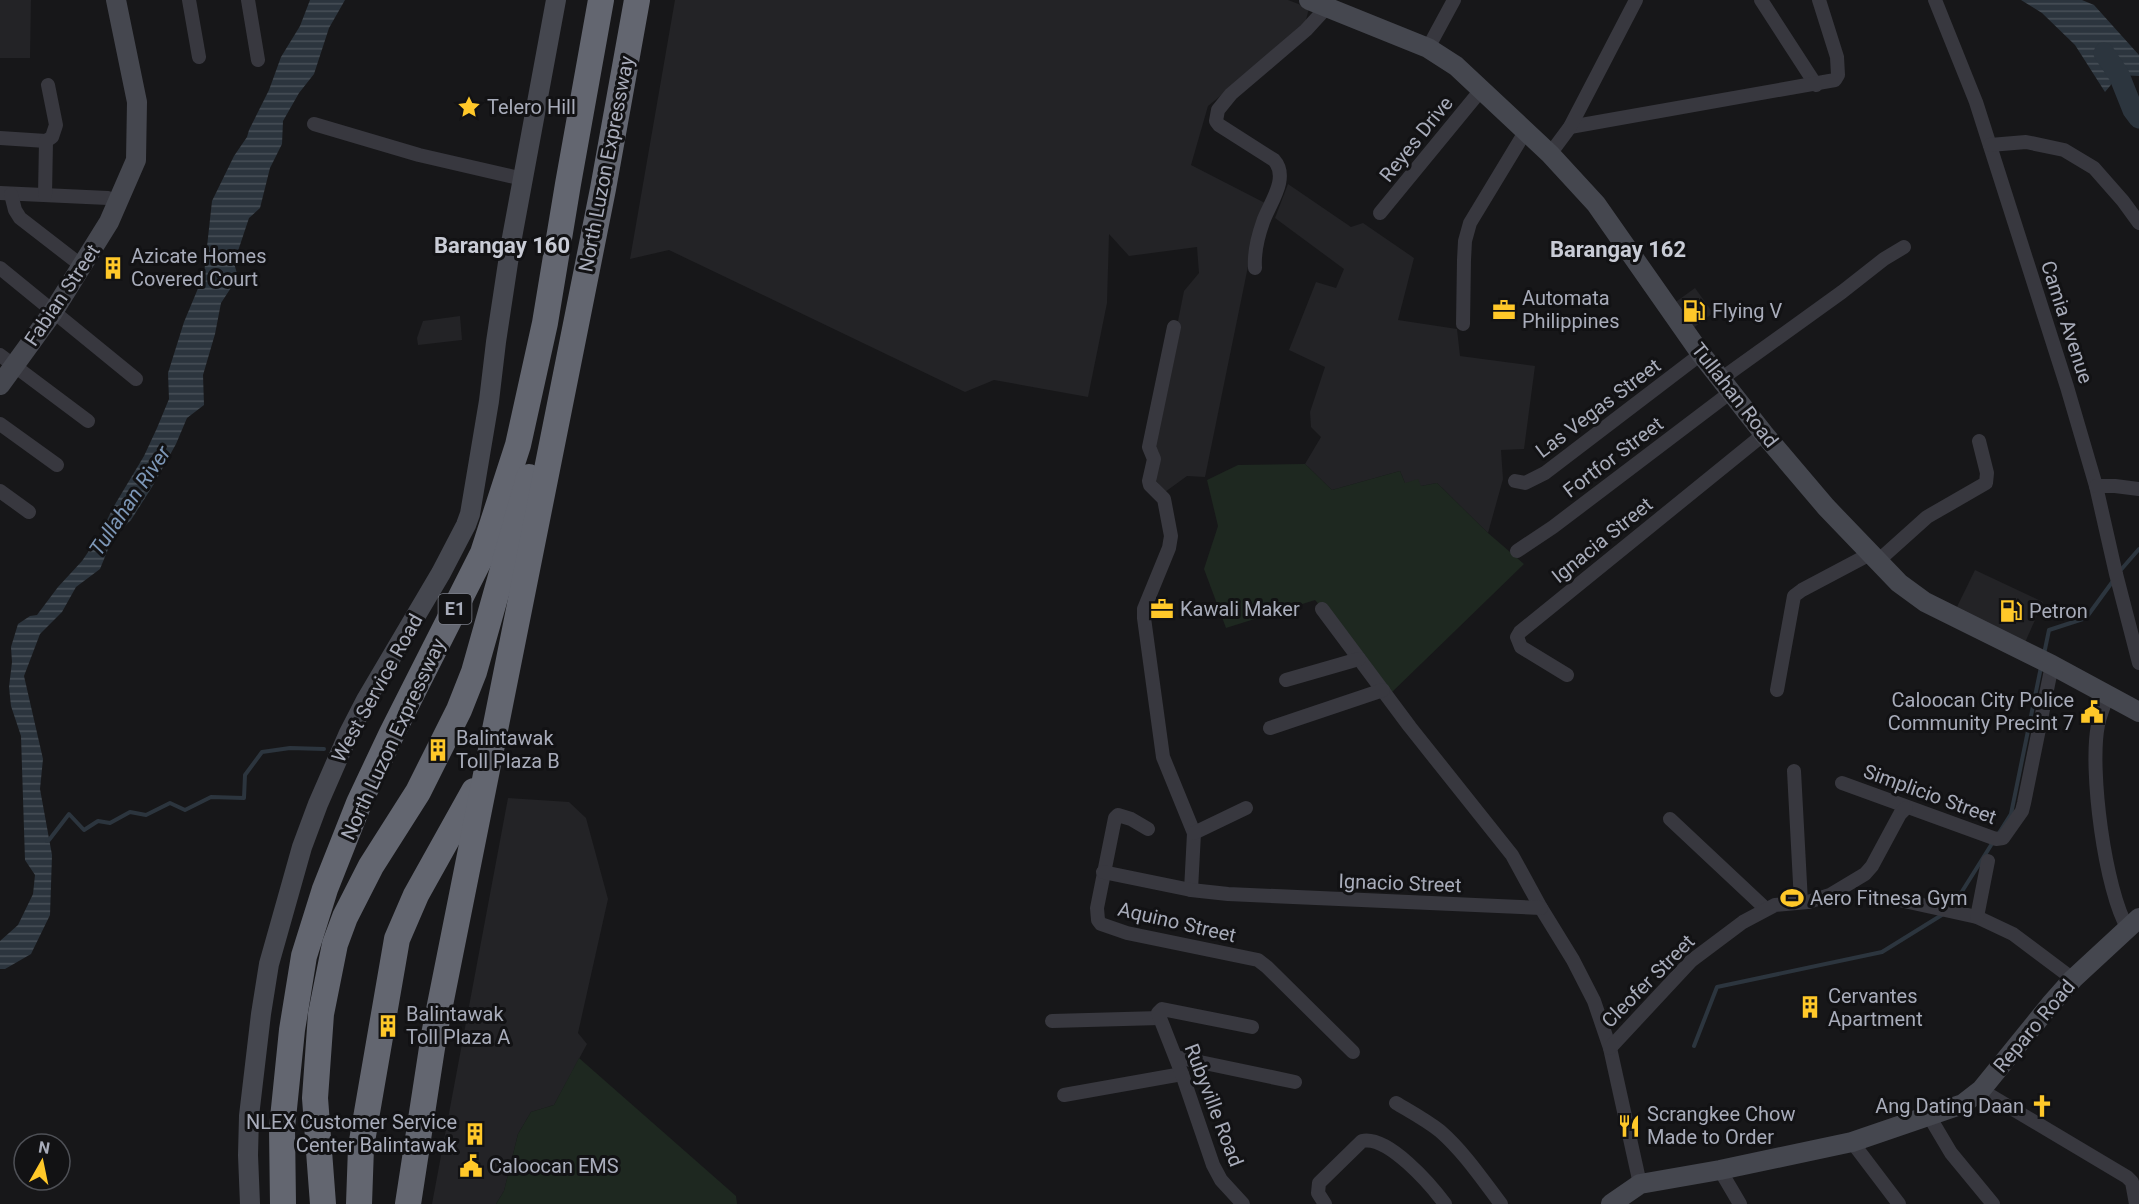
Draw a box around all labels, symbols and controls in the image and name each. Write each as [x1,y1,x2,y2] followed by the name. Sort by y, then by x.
[573,53,639,274] street label: North Luzon Expressway
[1374,91,1458,187] street label: Reyes Drive
[456,94,482,120] place icon: Telero Hill
[487,95,576,119] place label: Telero Hill
[434,233,570,258] district label: Barangay 160
[1550,237,1686,262] district label: Barangay 162
[19,240,105,350] street label: Fabian Street
[131,244,267,291] place label: Azicate Homes Covered Court
[100,255,126,281] building icon: Azicate Homes Covered Court
[2036,258,2098,386] street label: Camia Avenue
[1522,286,1620,333] place label: Automata Philippines
[1491,297,1517,323] office icon: Automata Philippines
[1681,298,1707,324] fuel station icon: Flying V
[1712,299,1782,323] place label: Flying V
[1687,338,1783,452] street label: Tullahan Road
[1531,353,1665,463] street label: Las Vegas Street
[1558,412,1668,502] street label: Fortfor Street
[85,441,176,560] water label: Tullahan River
[1547,492,1657,588] street label: Ignacia Street
[438,594,472,624] road number: E1
[1149,596,1175,622] office icon: Kawali Maker
[1180,597,1300,621] place label: Kawali Maker
[1998,598,2024,624] fuel station icon: Petron
[2029,599,2088,623] place label: Petron
[326,610,428,766] street label: West Service Road
[336,634,451,844] street label: North Luzon Expressway
[1888,688,2074,735] place label: Caloocan City Police Community Precint 7
[2079,699,2105,725] public building icon: Caloocan City Police Community Precint 7
[456,726,560,773] place label: Balintawak Toll Plaza B
[425,737,451,763] building icon: Balintawak Toll Plaza B
[1860,759,2000,829] street label: Simplicio Street
[1338,869,1462,897] street label: Ignacio Street
[1779,885,1805,911] sports icon: Aero Fitnesa Gym
[1810,886,1968,910] place label: Aero Fitnesa Gym
[1116,897,1238,947] street label: Aquino Street
[1596,929,1700,1033] street label: Cleofer Street
[1988,975,2080,1077] street label: Reparo Road
[1828,984,1923,1031] place label: Cervantes Apartment
[1797,994,1823,1020] building icon: Cervantes Apartment
[406,1002,510,1049] place label: Balintawak Toll Plaza A
[375,1013,401,1039] building icon: Balintawak Toll Plaza A
[1180,1040,1248,1170] street label: Rubyville Road
[2029,1093,2055,1119] church icon: Ang Dating Daan
[1875,1094,2024,1118] place label: Ang Dating Daan
[1647,1102,1795,1149] place label: Scrangkee Chow Made to Order
[246,1110,458,1157] place label: NLEX Customer Service Center Balintawak
[1616,1113,1642,1139] restaurant icon: Scrangkee Chow Made to Order
[462,1121,488,1147] building icon: NLEX Customer Service Center Balintawak
[12,1132,72,1192] north arrow
[37,1137,51,1158] text: N
[458,1153,484,1179] public building icon: Caloocan EMS
[489,1154,619,1178] place label: Caloocan EMS

